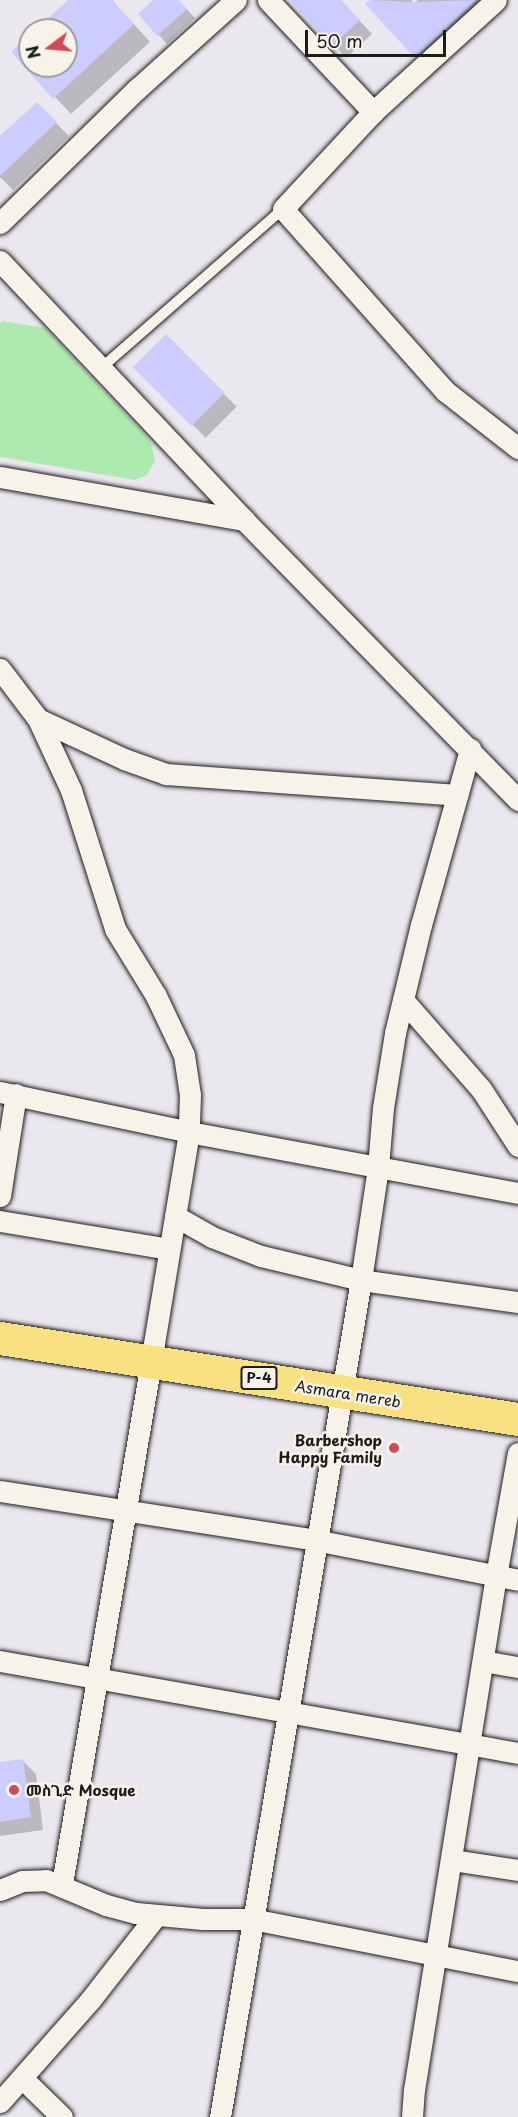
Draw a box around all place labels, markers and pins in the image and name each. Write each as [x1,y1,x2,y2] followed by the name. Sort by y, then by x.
[277,1430,382,1465] place label: Barbershop Happy Family
[387,1441,401,1455] marker: Barbershop Happy Family
[26,1781,136,1799] place label: መስጊድ Mosque
[7,1783,21,1797] marker: መስጊድ Mosque

